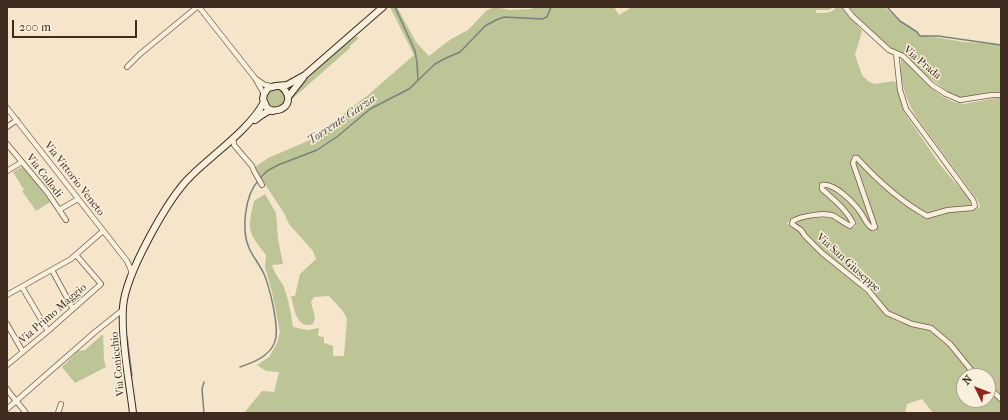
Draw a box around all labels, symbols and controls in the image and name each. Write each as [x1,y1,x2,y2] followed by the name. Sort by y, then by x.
[14,12,139,38] scale bar
[19,20,51,34] text: 200 m
[900,43,944,83] street label: Via Prada
[305,92,379,148] water label: Torrente Garza
[41,139,107,219] street label: Via Vittorio Veneto
[23,152,65,200] street label: Via Collodi
[813,231,883,295] street label: Via San Giuseppe
[17,281,89,347] street label: Via Primo Maggio
[108,331,128,397] street label: Via Conicchio
[956,368,996,408] north arrow
[960,373,975,388] text: N

